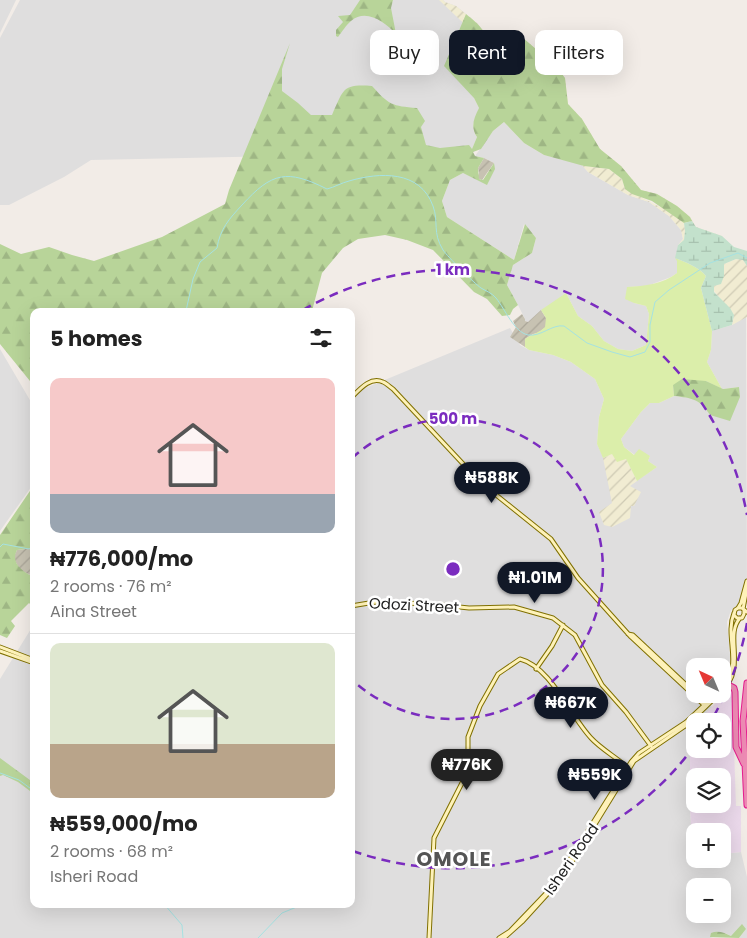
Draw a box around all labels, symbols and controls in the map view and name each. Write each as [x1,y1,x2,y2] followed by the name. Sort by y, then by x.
[370,30,439,75] chip: Buy
[449,30,525,75] chip: Rent
[535,30,623,75] chip: Filters
[436,259,470,280] text: 1 km
[50,324,143,353] text: 5 homes
[307,324,335,352] icon: filters
[429,408,477,429] text: 500 m
[148,410,238,500] icon: home
[457,462,527,504] pin: ₦588K
[465,466,519,489] text: ₦588K
[50,544,193,573] text: ₦776,000/mo
[444,560,462,578] centre of rings
[494,562,576,604] pin: ₦1.01M
[508,566,562,589] text: ₦1.01M
[50,575,172,598] text: 2 rooms · 76 m²
[369,592,459,618] street label: Odozi Street
[50,600,137,623] text: Aina Street
[686,658,731,702] north arrow
[686,658,731,923] map controls
[148,676,238,766] icon: home
[536,686,606,729] pin: ₦667K
[545,691,597,714] text: ₦667K
[686,713,731,758] button: locate
[432,748,502,791] pin: ₦776K
[442,753,492,776] text: ₦776K
[560,758,630,801] pin: ₦559K
[568,763,622,786] text: ₦559K
[686,768,731,813] button: layers
[50,809,198,838] text: ₦559,000/mo
[539,819,603,899] street label: Isheri Road
[686,823,731,868] button: +
[50,840,173,863] text: 2 rooms · 68 m²
[416,845,492,873] district label: OMOLE
[50,865,138,888] text: Isheri Road
[686,878,731,923] button: −

